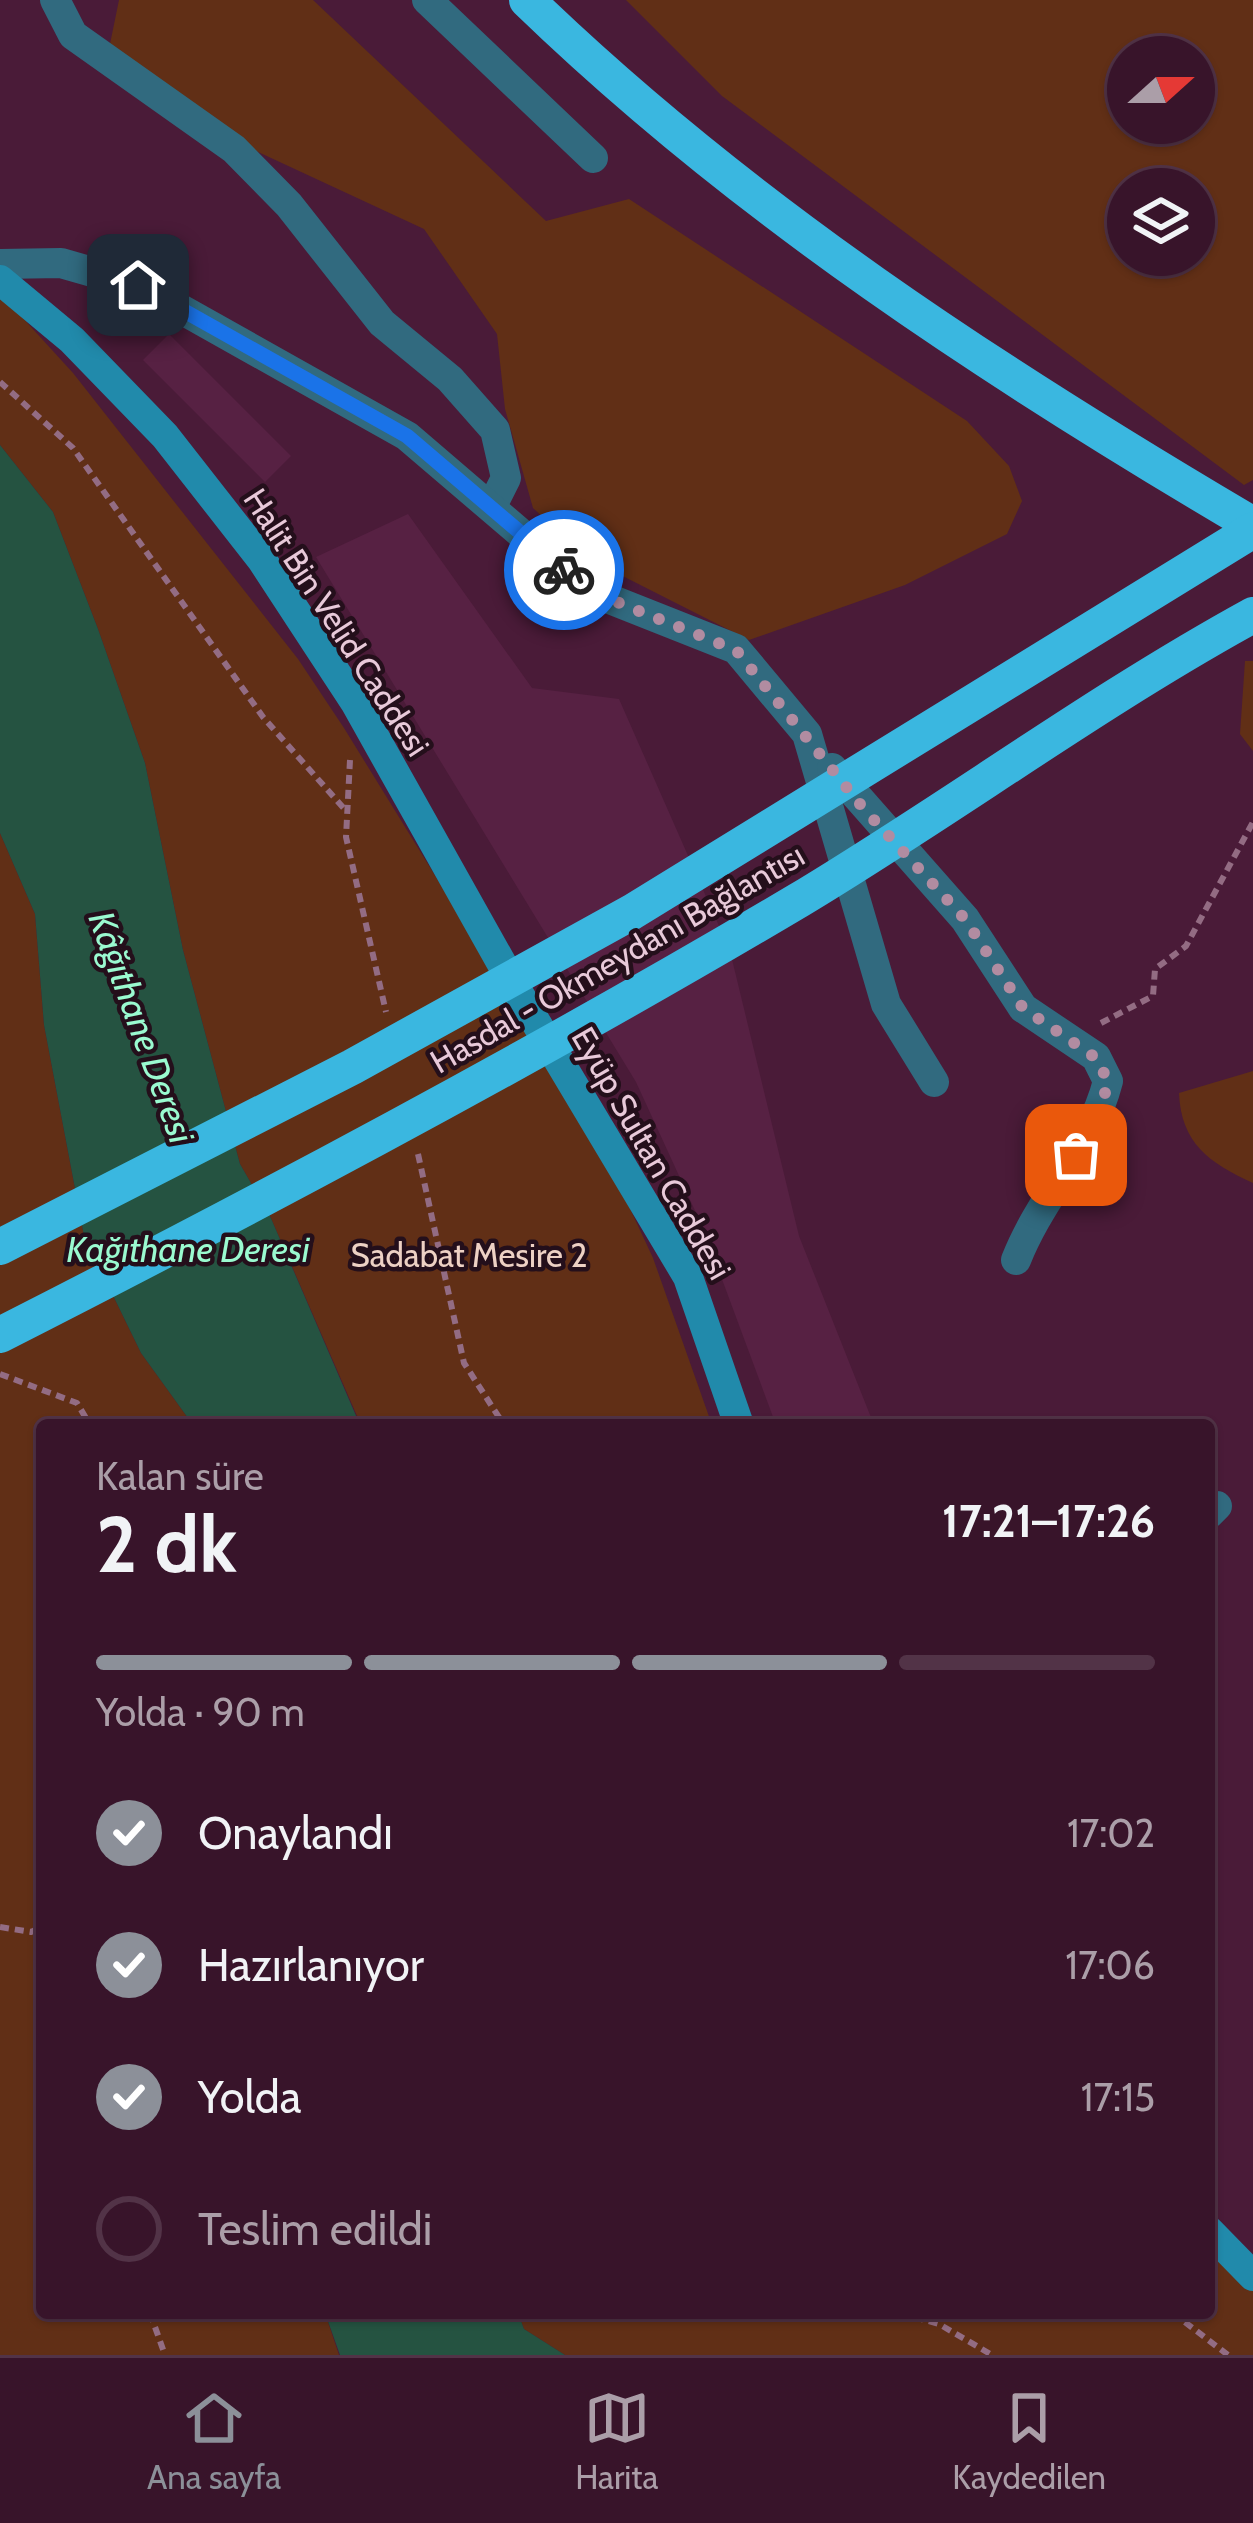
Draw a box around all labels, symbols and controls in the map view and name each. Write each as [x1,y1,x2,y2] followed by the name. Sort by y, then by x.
[1107,36,1215,144] north arrow
[1107,36,1215,276] map controls
[1107,168,1215,276] button: layers
[87,234,189,336] pin
[105,252,171,318] icon: home
[236,481,438,763] street label: Halit Bin Velid Caddesi
[504,510,624,630] courier
[531,537,597,603] icon: bike
[423,834,811,1082] street label: Hasdal - Okmeydanı Bağlantısı
[80,905,205,1150] water label: Kâğıthane Deresi
[564,1020,740,1286] street label: Eyüp Sultan Caddesi
[1025,1104,1127,1206] pin
[1043,1122,1109,1188] icon: bag
[66,1227,311,1271] water label: Kağıthane Deresi
[350,1235,588,1275] park label: Sadabat Mesire 2
[96,1452,264,1500] text: Kalan süre
[942,1494,1155,1548] text: 17:21–17:26
[96,1497,237,1592] text: 2 dk
[96,1688,305,1736] text: Yolda · 90 m
[96,1800,162,1866] icon: check
[198,1806,393,1860] text: Onaylandı
[1067,1809,1155,1857] text: 17:02
[96,1932,162,1998] icon: check
[198,1938,424,1992] text: Hazırlanıyor
[1065,1941,1155,1989] text: 17:06
[96,2064,162,2130] icon: check
[198,2070,301,2124] text: Yolda
[1081,2073,1155,2121] text: 17:15
[198,2202,432,2256] text: Teslim edildi
[147,2385,281,2497] tab: Ana sayfa
[575,2385,658,2497] tab: Harita
[952,2385,1106,2497] tab: Kaydedilen

